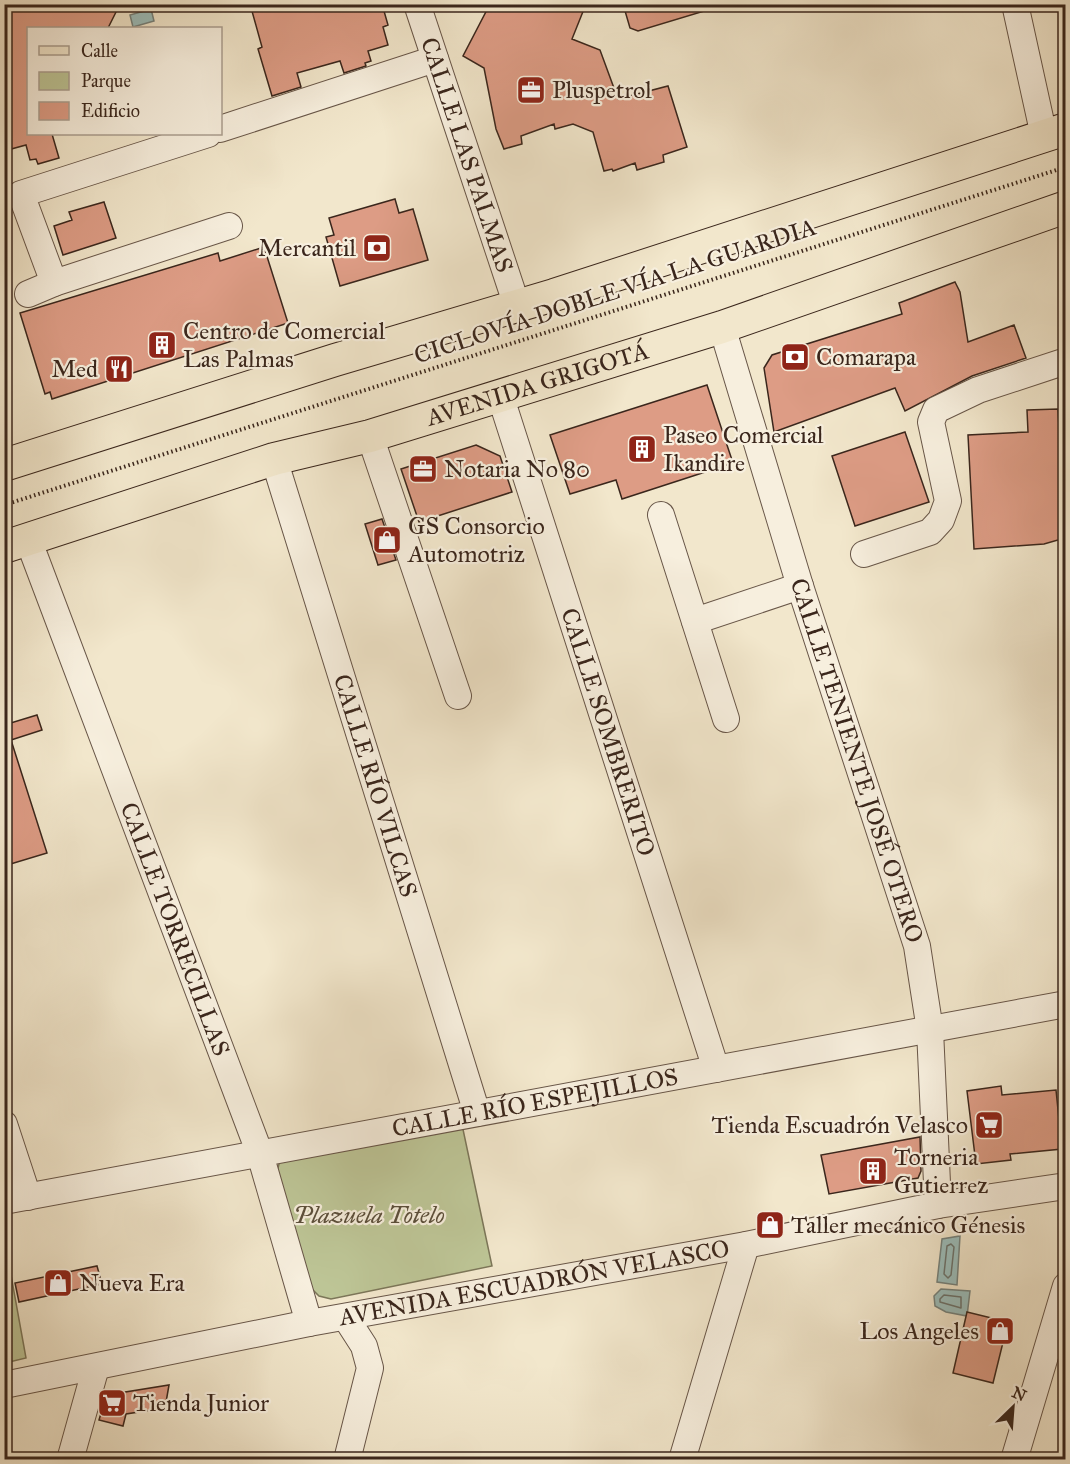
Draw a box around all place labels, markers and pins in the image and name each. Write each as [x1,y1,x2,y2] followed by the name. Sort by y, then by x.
[515,74,547,106] office icon: Pluspetrol
[552,75,652,105] place label: Pluspetrol
[361,232,393,264] bank icon: Mercantil
[258,233,357,263] place label: Mercantil
[183,316,386,374] place label: Centro de Comercial Las Palmas
[146,329,178,361] building icon: Centro de Comercial Las Palmas
[779,341,811,373] bank icon: Comarapa
[816,342,917,372] place label: Comarapa
[103,353,135,385] restaurant icon: Med
[51,354,98,384] place label: Med
[663,420,824,478] place label: Paseo Comercial Ikandire
[626,433,658,465] building icon: Paseo Comercial Ikandire
[407,453,439,485] office icon: Notaria No 80
[444,454,590,484] place label: Notaria No 80
[407,511,545,569] place label: GS Consorcio Automotriz
[371,524,403,556] shop icon: GS Consorcio Automotriz
[973,1109,1005,1141] supermarket icon: Tienda Escuadrón Velasco
[712,1110,968,1140] place label: Tienda Escuadrón Velasco
[894,1142,988,1200] place label: Torneria Gutierrez
[857,1155,889,1187] building icon: Torneria Gutierrez
[754,1209,786,1241] shop icon: Taller mecánico Génesis
[791,1210,1025,1240] place label: Taller mecánico Génesis
[42,1267,74,1299] shop icon: Nueva Era
[79,1268,186,1298] place label: Nueva Era
[984,1315,1016,1347] shop icon: Los Angeles
[860,1316,979,1346] place label: Los Angeles
[96,1387,128,1419] supermarket icon: Tienda Junior
[133,1388,269,1418] place label: Tienda Junior

